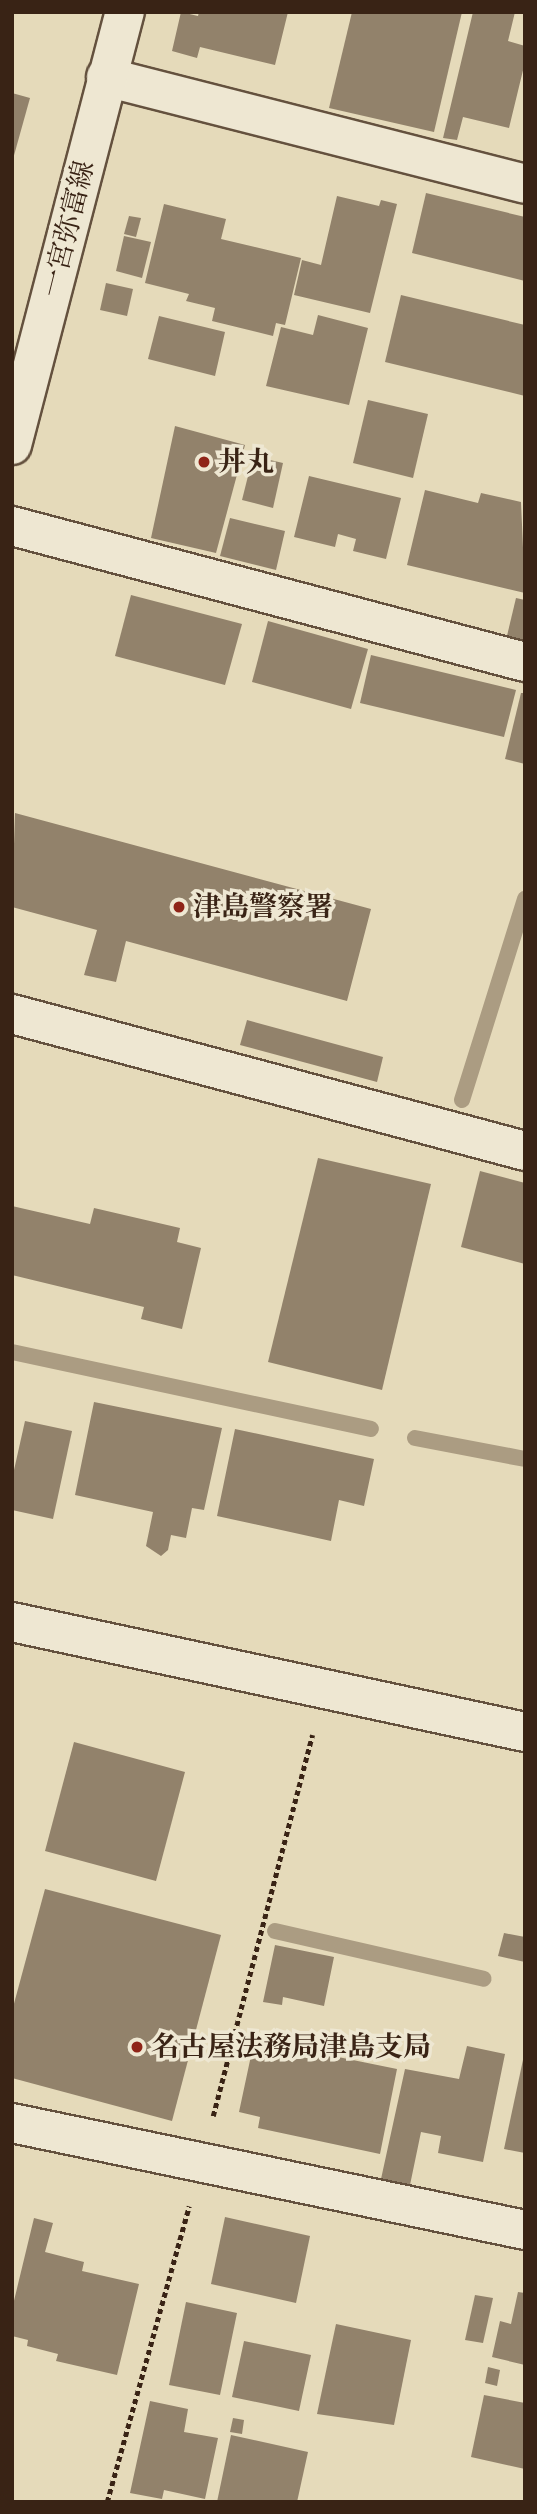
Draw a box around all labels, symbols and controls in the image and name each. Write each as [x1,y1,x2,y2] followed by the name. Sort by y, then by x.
[35,157,101,301] street label: 一宮弥富線
[218,445,274,479] place label: 丼丸
[196,454,212,470] marker: 丼丸
[193,890,333,924] place label: 津島警察署
[171,899,187,915] marker: 津島警察署
[151,2030,431,2064] place label: 名古屋法務局津島支局
[129,2039,145,2055] marker: 名古屋法務局津島支局

